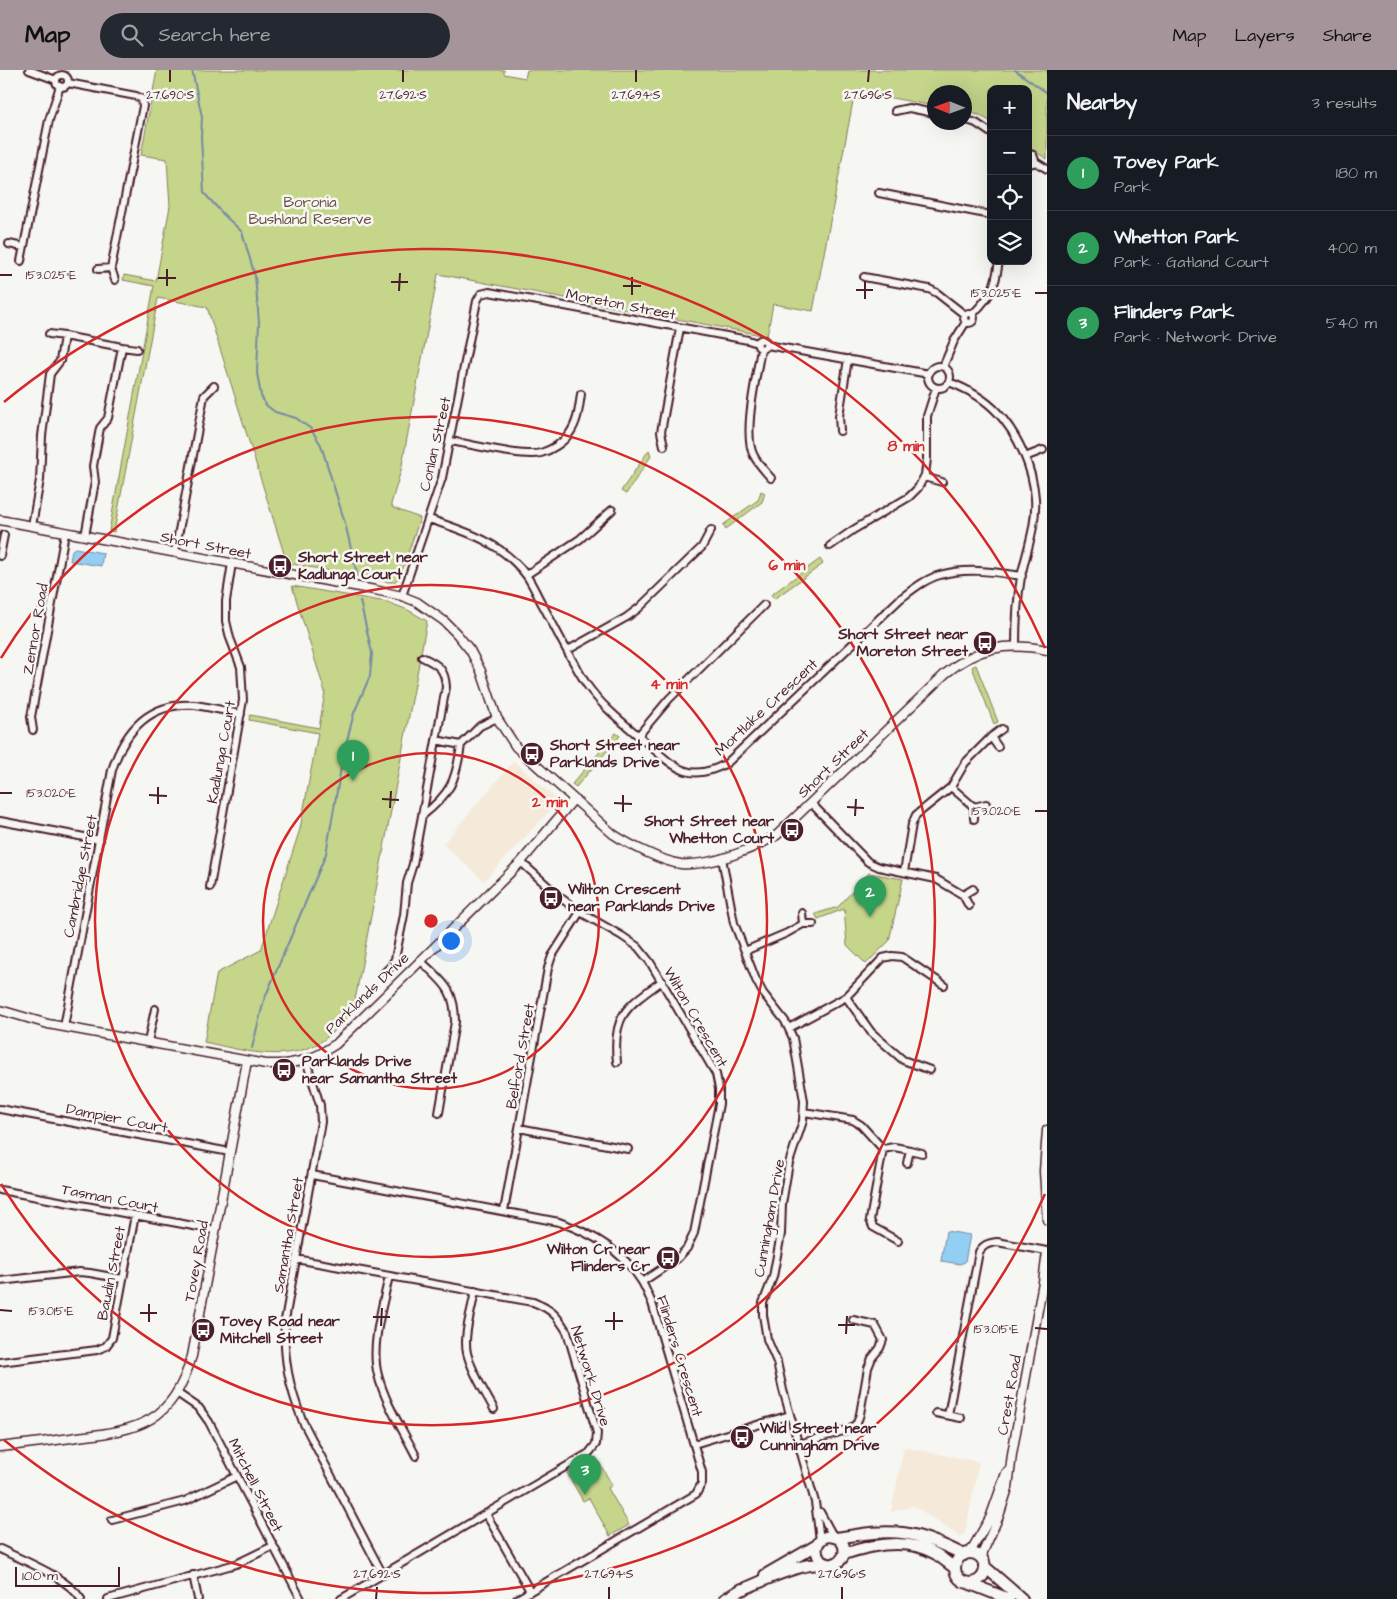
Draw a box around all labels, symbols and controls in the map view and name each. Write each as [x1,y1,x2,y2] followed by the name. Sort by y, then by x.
[100,13,450,58] search box
[25,18,70,52] text: Map
[118,21,146,49] icon: search
[158,22,271,49] text: Search here
[1172,23,1206,48] text: Map
[1234,23,1295,48] text: Layers
[1323,23,1372,48] text: Share
[927,85,972,130] north arrow
[987,85,1032,265] map controls
[987,85,1032,130] button: +
[146,87,194,104] text: 27.690°S
[379,87,427,104] text: 27.692°S
[612,87,661,104] text: 27.694°S
[844,87,892,104] text: 27.696°S
[1067,88,1137,117] text: Nearby
[1312,92,1377,114] text: 3 results
[987,130,1032,175] button: −
[1114,149,1219,176] text: Tovey Park
[1082,162,1084,184] text: 1
[1336,162,1377,184] text: 180 m
[987,175,1032,220] button: locate
[1114,176,1151,198] text: Park
[248,192,372,230] park label: Boronia Bushland Reserve
[987,220,1032,265] button: layers
[1114,224,1239,251] text: Whetton Park
[1078,237,1088,259] text: 2
[1327,237,1377,259] text: 400 m
[1114,251,1269,273] text: Park · Gatland Court
[26,267,76,284] text: 153.025°E
[564,284,678,325] street label: Moreton Street
[971,285,1021,302] text: 153.025°E
[1114,299,1234,326] text: Flinders Park
[1079,312,1087,334] text: 3
[1326,312,1377,334] text: 540 m
[1114,326,1277,348] text: Park · Network Drive
[414,395,457,493] street label: Conlan Street
[887,436,925,457] text: 8 min
[159,526,253,565] street label: Short Street
[297,547,428,587] place label: Short Street near Kadlunga Court
[267,553,293,579] bus stop icon: Short Street near Kadlunga Court
[769,555,806,576] text: 6 min
[17,582,54,676] street label: Zennor Road
[837,624,969,662] place label: Short Street near Moreton Street
[972,630,998,656] bus stop icon: Short Street near Moreton Street
[710,654,823,761] street label: Mortlake Crescent
[650,674,688,695] text: 4 min
[202,699,242,805] street label: Kadlunga Court
[793,724,874,803] street label: Short Street
[549,735,680,773] place label: Short Street near Parklands Drive
[337,740,369,781] pin: 1
[519,741,545,767] bus stop icon: Short Street near Parklands Drive
[26,785,76,802] text: 153.020°E
[531,792,569,813] text: 2 min
[971,803,1021,820] text: 153.020°E
[643,811,775,849] place label: Short Street near Whetton Court
[58,813,104,940] street label: Cambridge Street
[779,817,805,843] bus stop icon: Short Street near Whetton Court
[854,876,886,917] pin: 2
[567,879,715,917] place label: Wilton Crescent near Parklands Drive
[538,885,564,911] bus stop icon: Wilton Crescent near Parklands Drive
[422,912,440,930] centre of rings
[438,928,464,954] your location
[321,948,414,1039] street label: Parklands Drive
[658,963,733,1071] street label: Wilton Crescent
[501,1002,540,1110] street label: Belford Street
[302,1051,458,1089] place label: Parklands Drive near Samantha Street
[271,1057,297,1083] bus stop icon: Parklands Drive near Samantha Street
[64,1098,170,1139] street label: Dampier Court
[749,1157,791,1279] street label: Cunningham Drive
[268,1175,309,1295] street label: Samantha Street
[60,1179,160,1218] street label: Tasman Court
[179,1218,215,1304] street label: Tovey Road
[92,1224,131,1322] street label: Baudin Street
[546,1239,651,1277] place label: Wilton Cr near Flinders Cr
[655,1245,681,1271] bus stop icon: Wilton Cr near Flinders Cr
[651,1293,708,1419] street label: Flinders Crescent
[28,1303,74,1320] text: 153.015°E
[219,1311,341,1349] place label: Tovey Road near Mitchell Street
[190,1317,216,1343] bus stop icon: Tovey Road near Mitchell Street
[973,1321,1019,1338] text: 153.015°E
[565,1323,616,1429] street label: Network Drive
[992,1353,1027,1437] street label: Crest Road
[759,1418,880,1458] place label: Wild Street near Cunningham Drive
[729,1424,755,1450] bus stop icon: Wild Street near Cunningham Drive
[223,1435,288,1536] street label: Mitchell Street
[569,1454,601,1495] pin: 3
[15,1564,120,1587] scale bar
[22,1566,58,1586] text: 100 m
[353,1566,401,1583] text: 27.692°S
[585,1566,634,1583] text: 27.694°S
[818,1566,866,1583] text: 27.696°S

